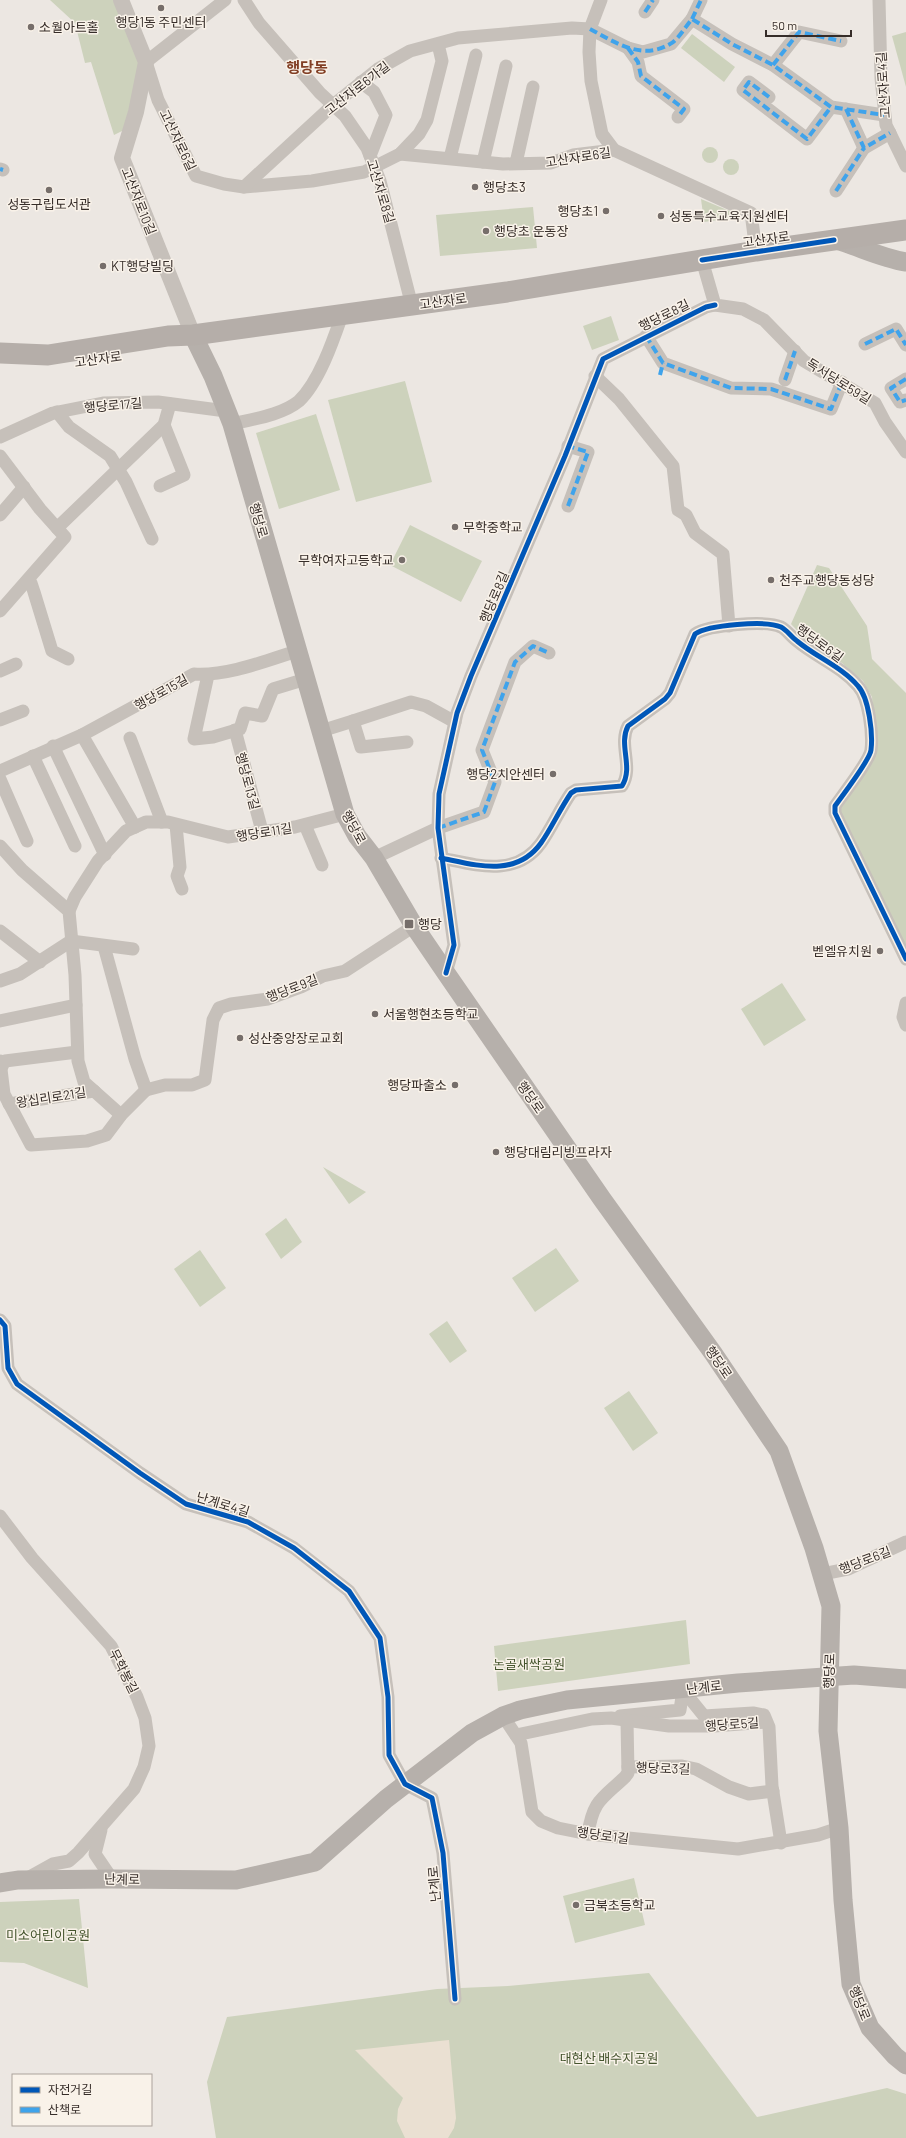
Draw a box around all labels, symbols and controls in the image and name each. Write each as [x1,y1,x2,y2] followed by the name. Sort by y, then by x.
[156,3,166,13] marker: 행당1동 주민센터
[766,12,851,38] scale bar
[116,14,206,30] place label: 행당1동 주민센터
[772,18,797,32] text: 50 m
[39,19,99,35] place label: 소월아트홀
[26,22,36,32] marker: 소월아트홀
[873,51,893,119] street label: 고산자로4길
[286,58,328,76] district label: 행당동
[321,58,393,118] street label: 고산자로6가길
[156,107,200,173] street label: 고산자로6길
[544,144,612,170] street label: 고산자로6길
[364,157,398,225] street label: 고산자로8길
[118,165,160,237] street label: 고산자로10길
[483,179,526,195] place label: 행당초3
[470,182,480,192] marker: 행당초3
[44,185,54,195] marker: 성동구립도서관
[7,196,91,212] place label: 성동구립도서관
[558,203,598,219] place label: 행당초1
[601,206,611,216] marker: 행당초1
[669,208,789,224] place label: 성동특수교육지원센터
[656,211,666,221] marker: 성동특수교육지원센터
[494,223,568,239] place label: 행당초 운동장
[481,226,491,236] marker: 행당초 운동장
[741,228,791,250] street label: 고산자로
[111,258,174,274] place label: KT행당빌딩
[98,261,108,271] marker: KT행당빌딩
[418,290,468,312] street label: 고산자로
[636,296,692,334] street label: 행당로8길
[73,348,123,370] street label: 고산자로
[804,355,874,407] street label: 독서당로59길
[83,394,143,416] street label: 행당로17길
[246,501,272,539] street label: 행당로
[463,519,523,535] place label: 무학중학교
[450,522,460,532] marker: 무학중학교
[298,552,394,568] place label: 무학여자고등학교
[397,555,407,565] marker: 무학여자고등학교
[476,569,512,625] street label: 행당로8길
[779,572,875,588] place label: 천주교행당동성당
[766,575,776,585] marker: 천주교행당동성당
[793,620,847,666] street label: 행당로6길
[131,671,191,713] street label: 행당로15길
[233,750,263,812] street label: 행당로13길
[466,766,545,782] place label: 행당2치안센터
[548,769,558,779] marker: 행당2치안센터
[338,807,370,847] street label: 행당로
[235,820,293,844] street label: 행당로11길
[418,916,442,932] place label: 행당
[403,918,415,930] marker: 행당
[812,943,872,959] place label: 벧엘유치원
[875,946,885,956] marker: 벧엘유치원
[264,971,320,1005] street label: 행당로9길
[383,1006,479,1022] place label: 서울행현초등학교
[370,1009,380,1019] marker: 서울행현초등학교
[248,1030,344,1046] place label: 성산중앙장로교회
[235,1033,245,1043] marker: 성산중앙장로교회
[387,1077,447,1093] place label: 행당파출소
[514,1078,548,1116] street label: 행당로
[450,1080,460,1090] marker: 행당파출소
[15,1084,87,1110] street label: 왕십리로21길
[504,1144,612,1160] place label: 행당대림리빙프라자
[491,1147,501,1157] marker: 행당대림리빙프라자
[702,1343,736,1381] street label: 행당로
[194,1488,252,1520] street label: 난계로4길
[837,1543,893,1577] street label: 행당로6길
[106,1646,142,1696] street label: 무학봉길
[820,1653,838,1689] street label: 행당로
[493,1656,565,1672] park label: 논골새싹공원
[685,1677,723,1697] street label: 난계로
[704,1714,760,1734] street label: 행당로5길
[635,1759,691,1777] street label: 행당로3길
[576,1823,630,1847] street label: 행당로1길
[424,1865,444,1903] street label: 난계로
[104,1871,140,1887] street label: 난계로
[584,1897,656,1913] place label: 금북초등학교
[571,1900,581,1910] marker: 금북초등학교
[6,1927,90,1943] park label: 미소어린이공원
[846,1983,874,2023] street label: 행당로
[560,2050,658,2066] park label: 대현산 배수지공원
[12,2074,152,2126] legend
[48,2082,92,2096] text: 자전거길
[48,2102,81,2116] text: 산책로

